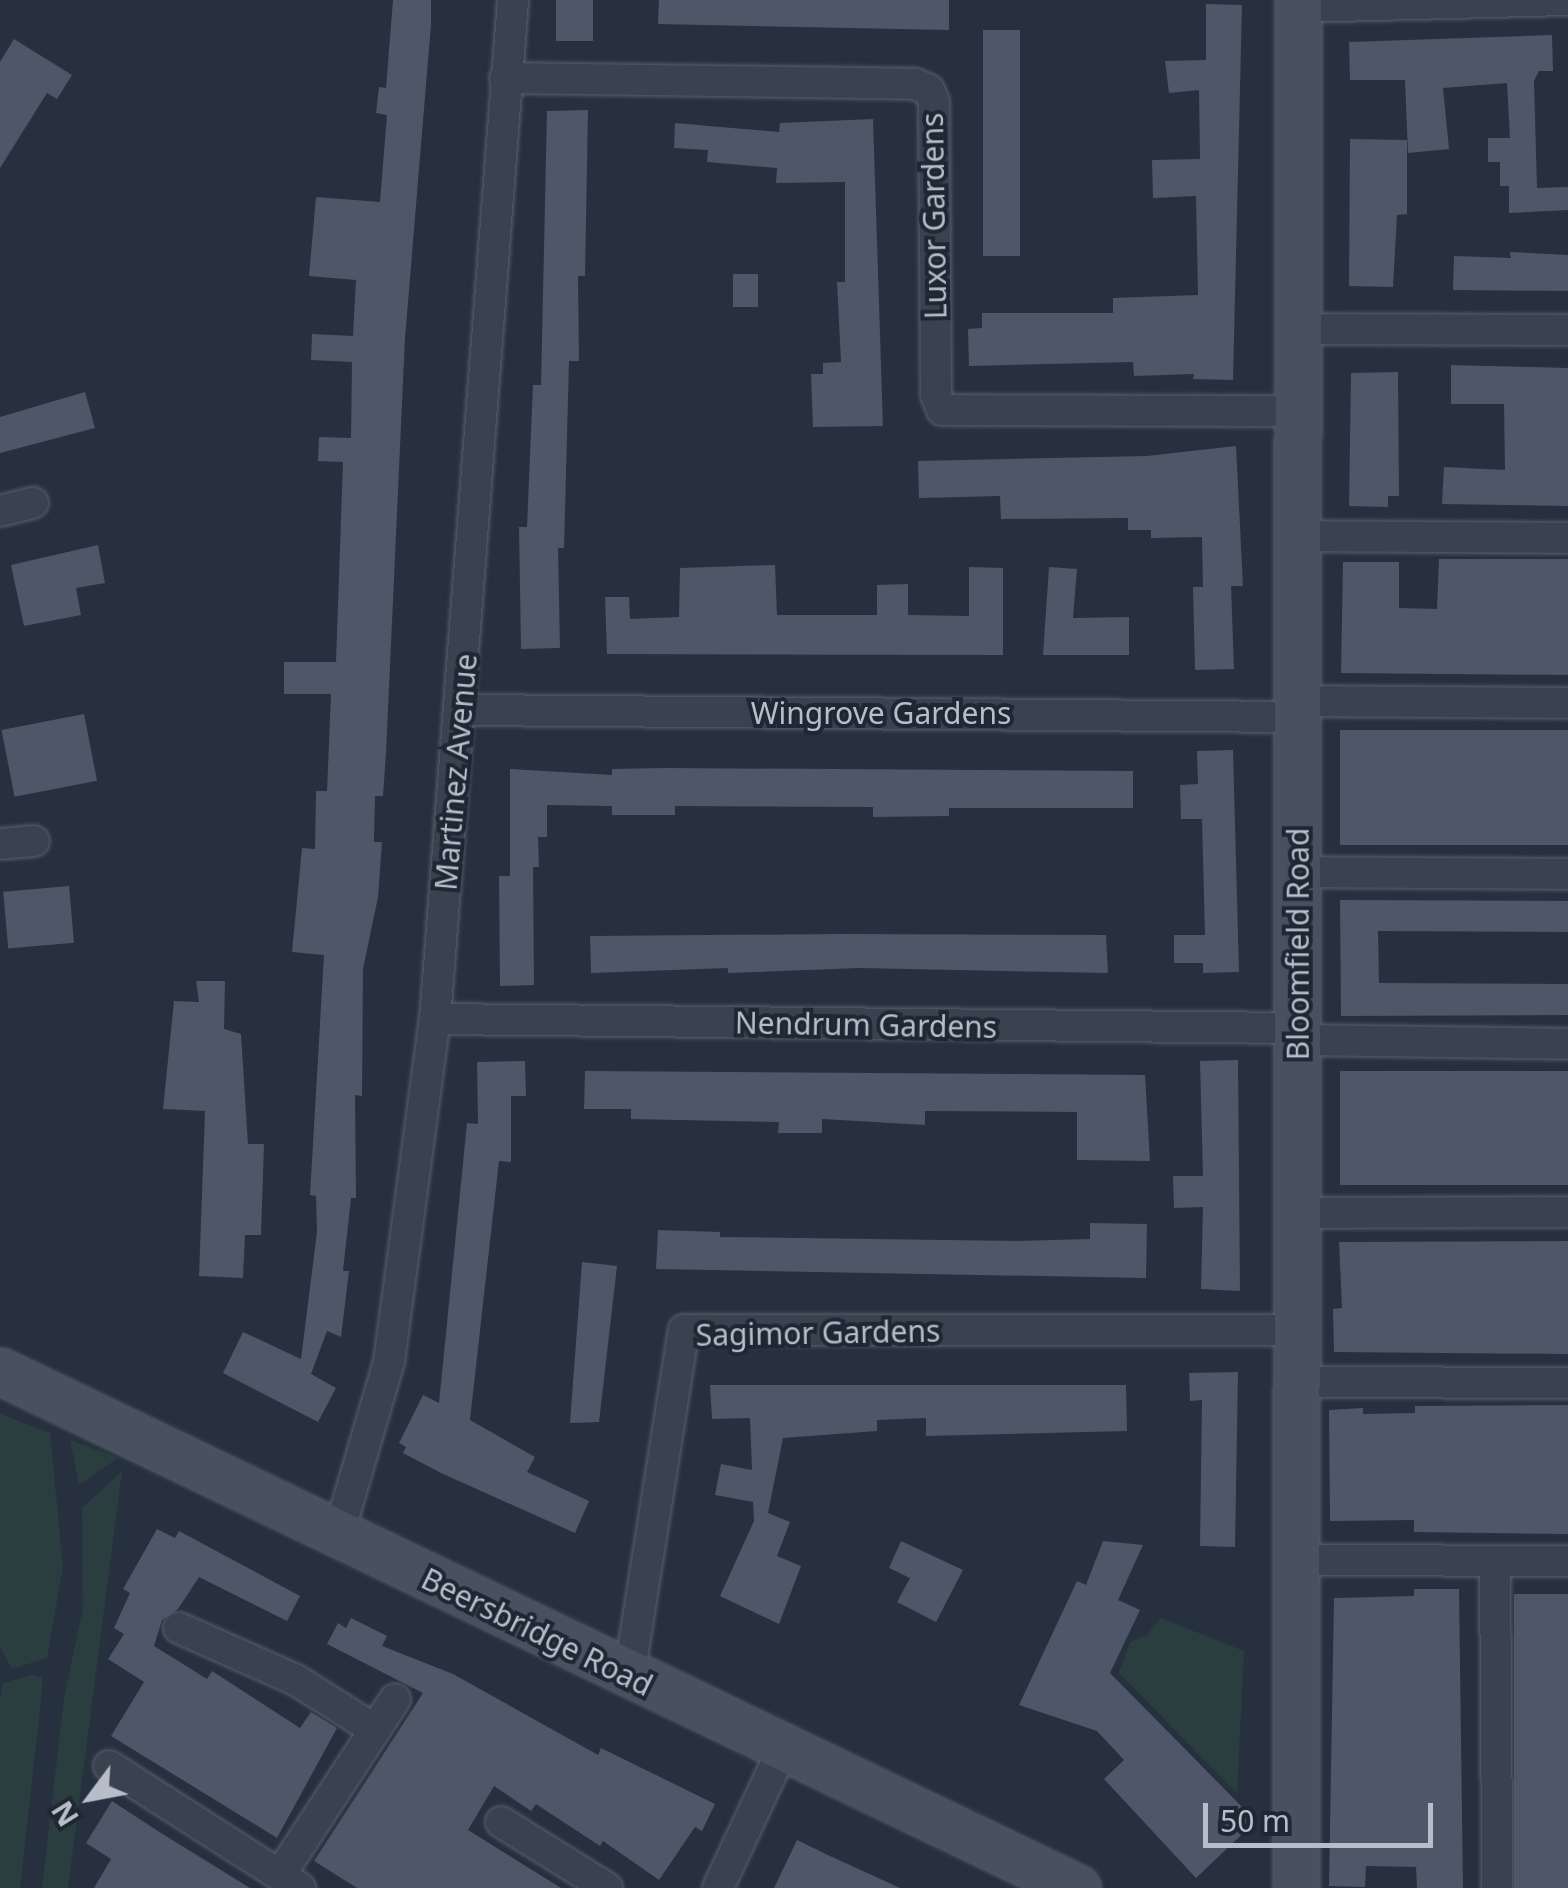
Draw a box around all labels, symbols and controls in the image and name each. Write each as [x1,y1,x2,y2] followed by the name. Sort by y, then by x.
[914,112,954,320] street label: Luxor Gardens
[428,652,484,892] street label: Martinez Avenue
[751,695,1011,731] street label: Wingrove Gardens
[1280,828,1316,1060] street label: Bloomfield Road
[735,1005,997,1045] street label: Nendrum Gardens
[695,1313,941,1353] street label: Sagimor Gardens
[416,1561,658,1703] street label: Beersbridge Road
[40,1748,140,1848] north arrow
[1208,1783,1438,1845] scale bar
[42,1794,87,1834] text: N
[1220,1800,1290,1841] text: 50 m

